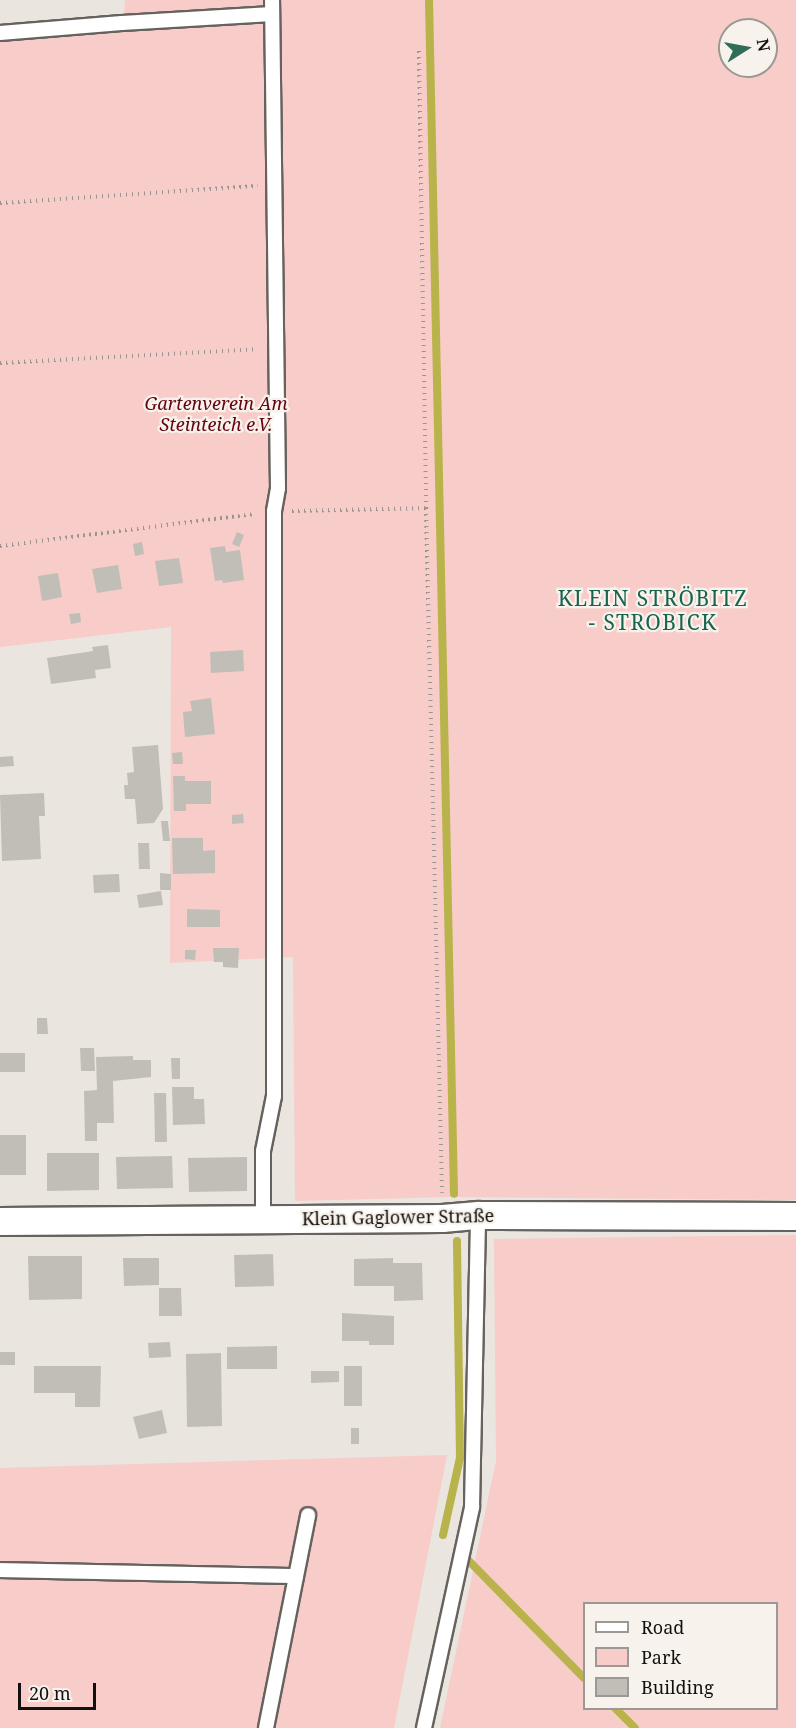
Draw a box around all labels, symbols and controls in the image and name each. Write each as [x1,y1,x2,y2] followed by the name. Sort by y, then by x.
[718,18,778,78] north arrow
[752,37,776,53] text: N
[144,393,288,436] park label: Gartenverein Am Steinteich e.V.
[558,585,748,635] district label: KLEIN STRÖBITZ - STROBICK
[302,1205,494,1229] street label: Klein Gaglower Straße
[583,1602,778,1710] legend
[641,1615,684,1639] text: Road
[641,1645,681,1669] text: Park
[21,1671,99,1709] scale bar
[641,1675,714,1699] text: Building
[29,1681,71,1705] text: 20 m

